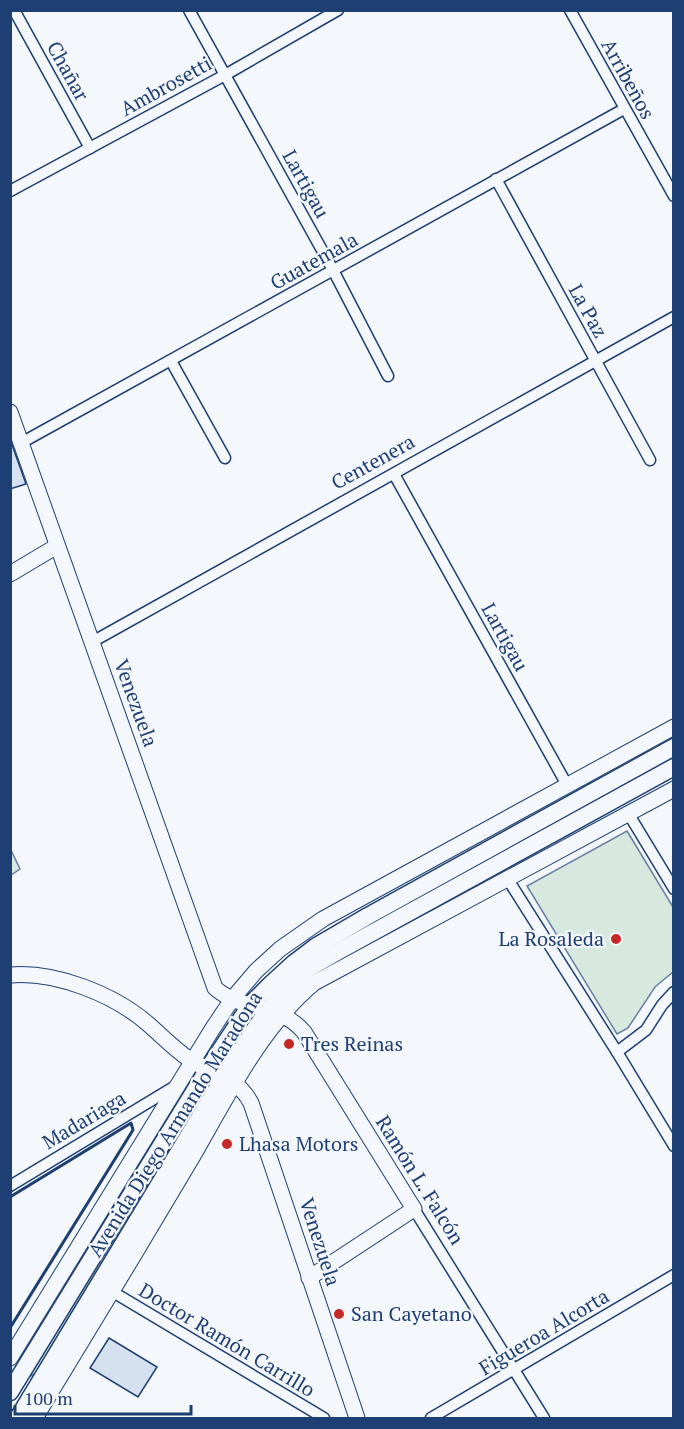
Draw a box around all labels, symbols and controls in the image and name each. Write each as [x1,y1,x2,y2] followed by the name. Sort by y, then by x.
[595,34,661,124] street label: Arribeños
[41,36,96,106] street label: Chañar
[115,49,216,122] street label: Ambrosetti
[277,145,336,223] street label: Lartigau
[265,225,362,296] street label: Guatemala
[563,279,614,343] street label: La Paz
[326,428,419,496] street label: Centenera
[476,598,535,676] street label: Lartigau
[108,655,165,750] street label: Venezuela
[499,925,604,952] place label: La Rosaleda
[609,932,623,946] marker: La Rosaleda
[81,985,268,1262] street label: Avenida Diego Armando Maradona
[301,1030,403,1057] place label: Tres Reinas
[282,1037,296,1051] marker: Tres Reinas
[37,1084,131,1155] street label: Madariaga
[370,1110,471,1249] street label: Ramón L. Falcón
[239,1130,358,1157] place label: Lhasa Motors
[220,1137,234,1151] marker: Lhasa Motors
[294,1194,347,1289] street label: Venezuela
[134,1276,320,1403] street label: Doctor Ramón Carrillo
[474,1282,614,1381] street label: Figueroa Alcorta
[351,1300,472,1327] place label: San Cayetano
[332,1307,346,1321] marker: San Cayetano
[15,1378,190,1416] scale bar
[24,1386,73,1410] text: 100 m

